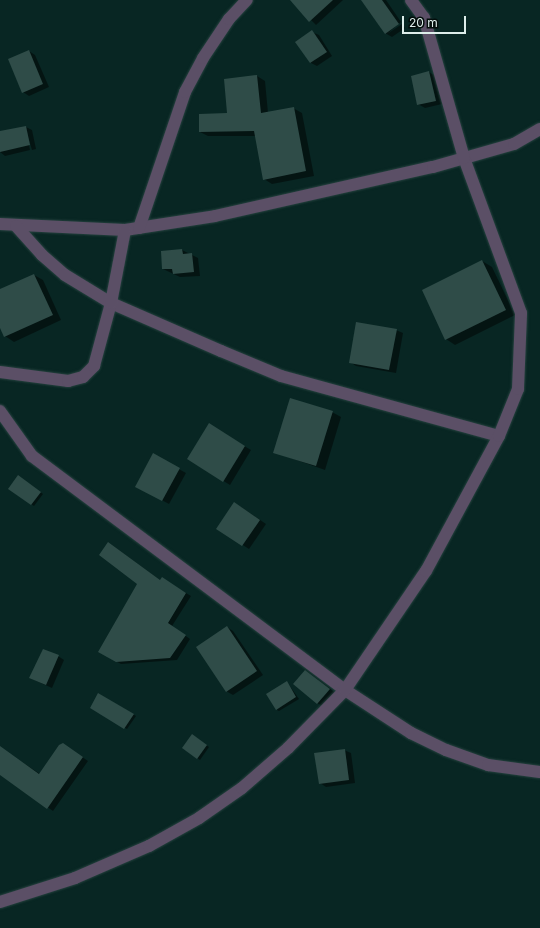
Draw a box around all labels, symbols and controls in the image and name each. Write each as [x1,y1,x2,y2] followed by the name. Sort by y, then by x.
[404,8,468,34] scale bar
[409,15,438,30] text: 20 m

